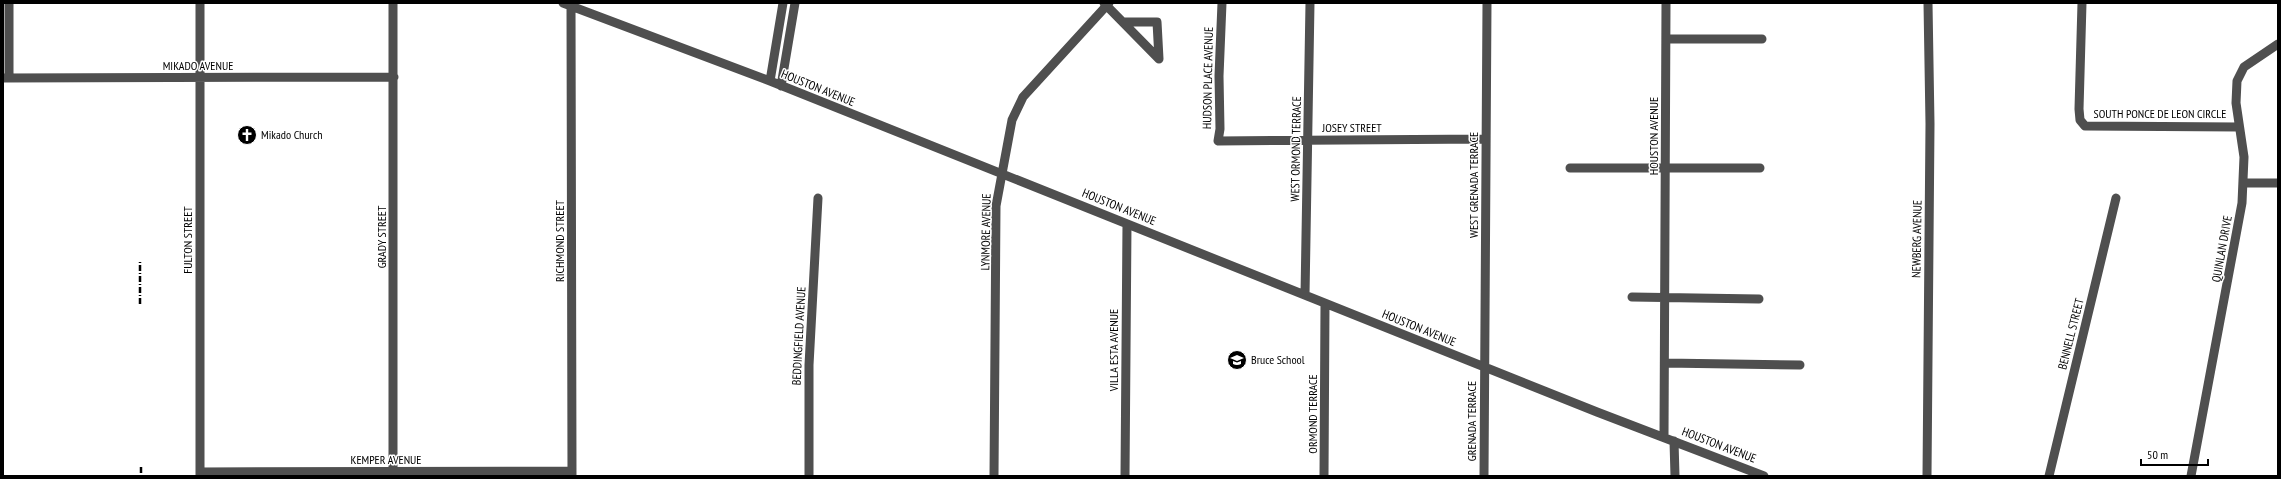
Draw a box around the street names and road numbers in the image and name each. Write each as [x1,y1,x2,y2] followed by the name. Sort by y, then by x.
[1199,27,1216,129] street label: HUDSON PLACE AVENUE
[163,58,233,73] street label: MIKADO AVENUE
[779,66,857,109] street label: HOUSTON AVENUE
[1287,96,1304,202] street label: WEST ORMOND TERRACE
[1646,97,1661,175] street label: HOUSTON AVENUE
[2094,106,2226,121] street label: SOUTH PONCE DE LEON CIRCLE
[1321,120,1382,135] street label: JOSEY STREET
[1466,132,1481,238] street label: WEST GRENADA TERRACE
[1080,185,1158,228] street label: HOUSTON AVENUE
[977,193,994,271] street label: LYNMORE AVENUE
[552,199,567,282] street label: RICHMOND STREET
[1908,200,1925,278] street label: NEWBERG AVENUE
[374,205,389,268] street label: GRADY STREET
[180,206,195,274] street label: FULTON STREET
[2208,214,2235,283] street label: QUINLAN DRIVE
[788,286,809,386] street label: BEDDINGFIELD AVENUE
[2054,296,2087,371] street label: BENNELL STREET
[1380,306,1458,349] street label: HOUSTON AVENUE
[1106,309,1121,392] street label: VILLA ESTA AVENUE
[1305,374,1320,454] street label: ORMOND TERRACE
[1464,381,1479,461] street label: GRENADA TERRACE
[1680,423,1758,466] street label: HOUSTON AVENUE
[350,452,422,467] street label: KEMPER AVENUE

